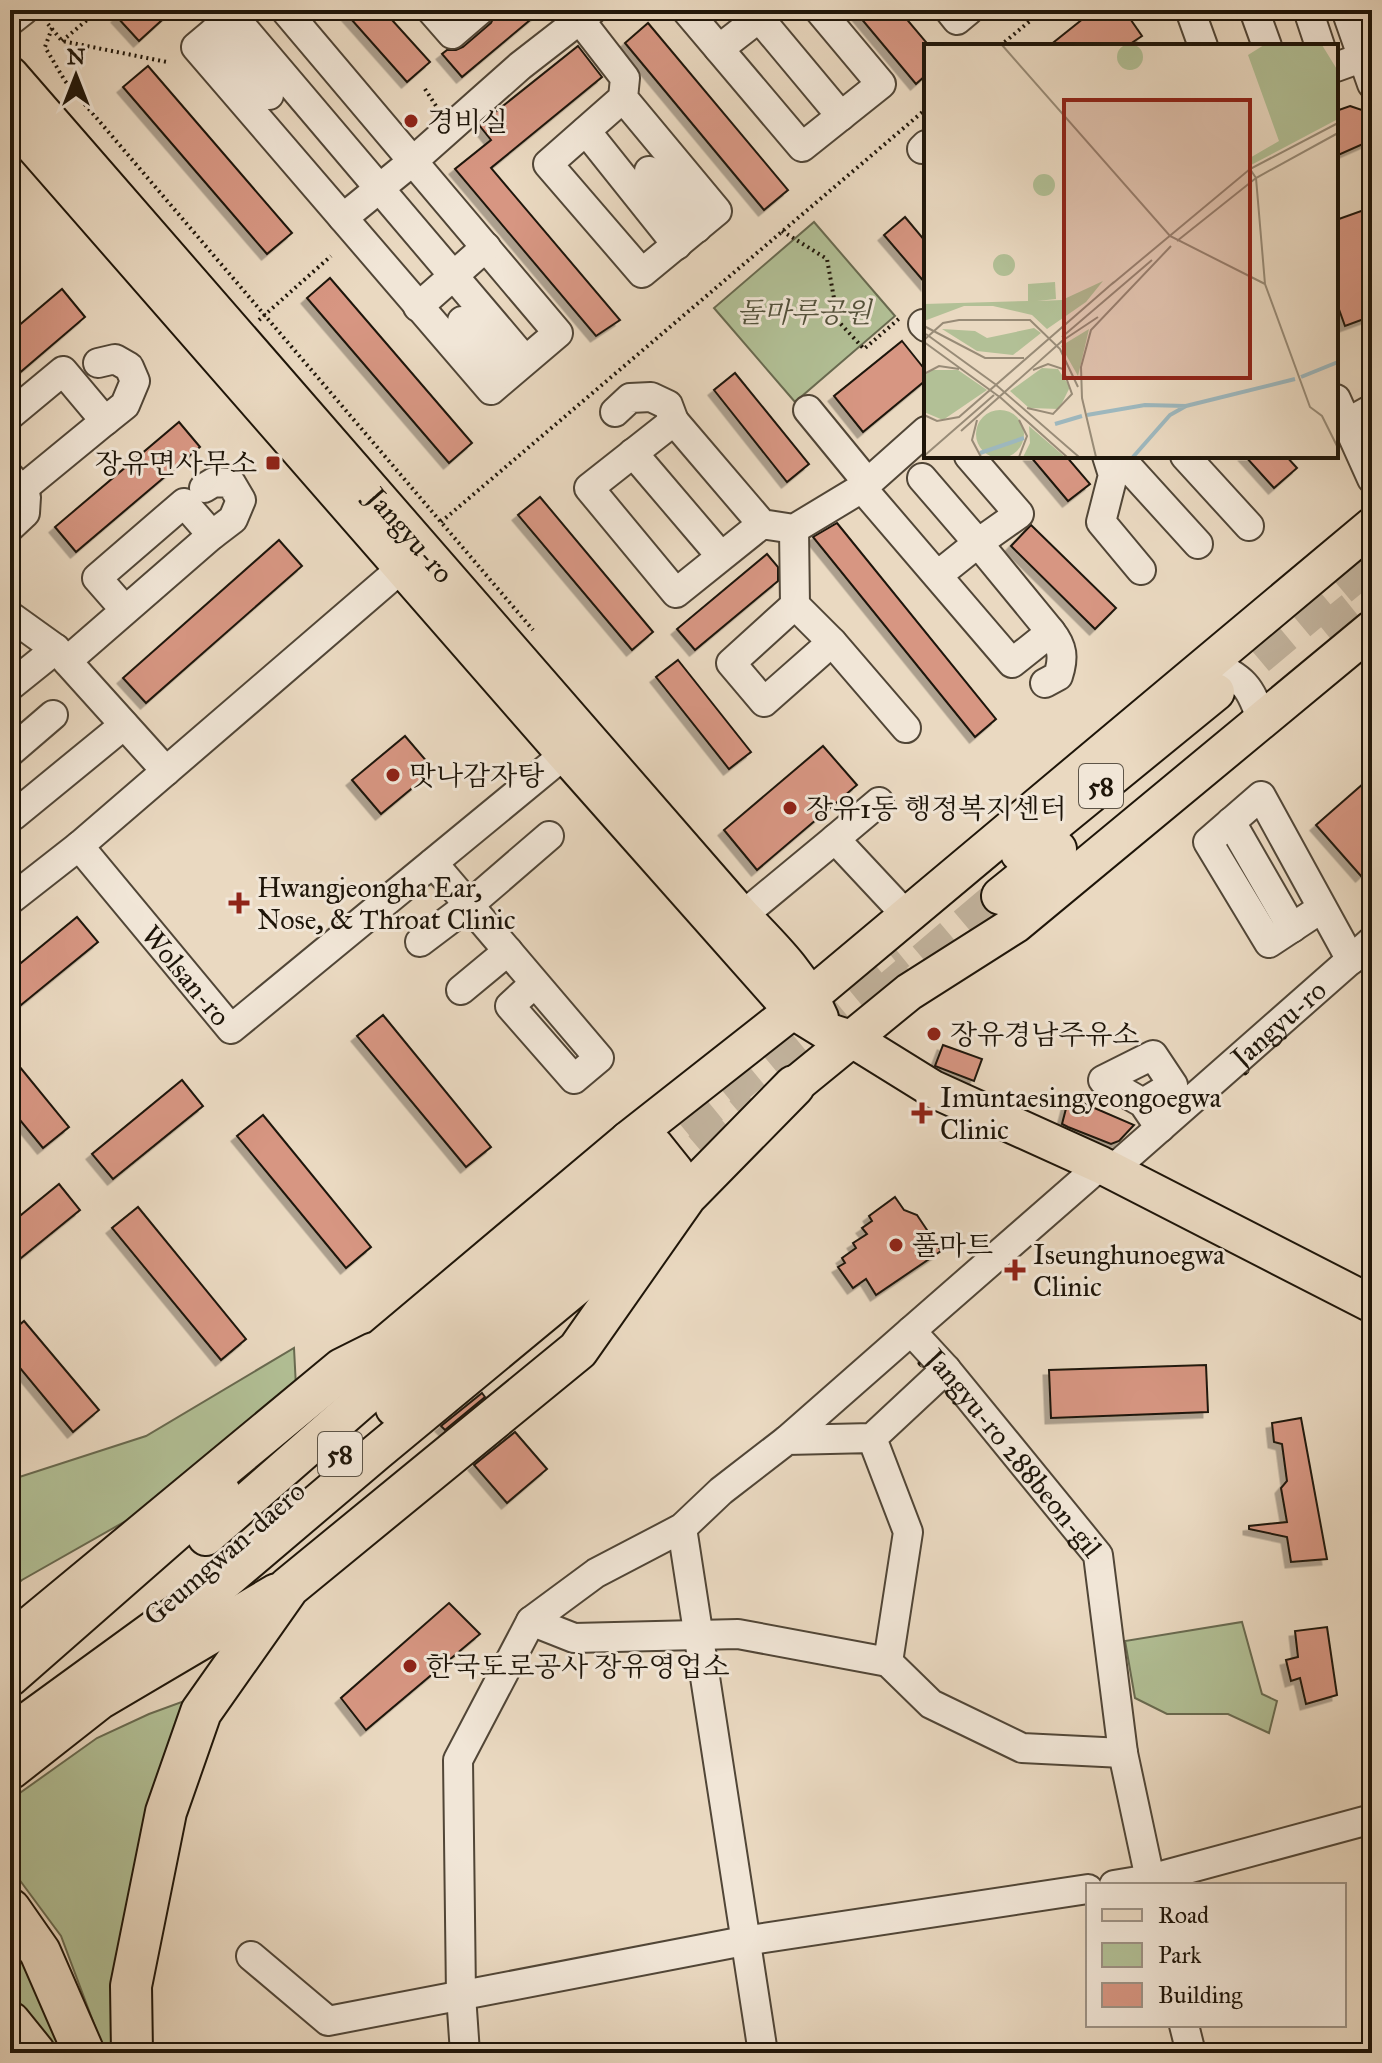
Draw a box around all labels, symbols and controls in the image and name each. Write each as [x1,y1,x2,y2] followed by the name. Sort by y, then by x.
[36,36,116,116] north arrow
[67,43,86,70] text: N
[924,44,1338,458] inset map
[427,104,508,139] place label: 경비실
[402,112,420,130] marker: 경비실
[736,295,874,330] park label: 돌마루공원
[95,446,257,481] place label: 장유면사무소
[264,454,282,472] marker: 장유면사무소
[357,478,461,590] street label: Jangyu-ro
[409,758,544,793] place label: 맛나감자탕
[1079,764,1123,808] road number: 58
[384,766,402,784] marker: 맛나감자탕
[806,791,1067,826] place label: 장유1동 행정복지센터
[781,799,799,817] marker: 장유1동 행정복지센터
[257,870,516,937] place label: Hwangjeongha Ear, Nose, & Throat Clinic
[228,892,250,914] marker: Hwangjeongha Ear, Nose, & Throat Clinic
[134,918,238,1033] street label: Wolsan-ro
[1222,973,1334,1077] street label: Jangyu-ro
[950,1017,1139,1052] place label: 장유경남주유소
[925,1025,943,1043] marker: 장유경남주유소
[940,1080,1222,1147] place label: Imuntaesingyeongoegwa Clinic
[911,1102,933,1124] marker: Imuntaesingyeongoegwa Clinic
[912,1228,993,1263] place label: 풀마트
[887,1236,905,1254] marker: 풀마트
[1033,1237,1225,1304] place label: Iseunghunoegwa Clinic
[1004,1259,1026,1281] marker: Iseunghunoegwa Clinic
[916,1339,1110,1565] street label: Jangyu-ro 288beon-gil
[318,1432,362,1476] road number: 58
[136,1474,312,1633] street label: Geumgwan-daero
[426,1649,730,1684] place label: 한국도로공사 장유영업소
[401,1657,419,1675] marker: 한국도로공사 장유영업소
[1086,1883,1346,2027] legend
[1158,1900,1209,1930] text: Road
[1158,1940,1202,1970] text: Park
[1158,1980,1243,2010] text: Building

